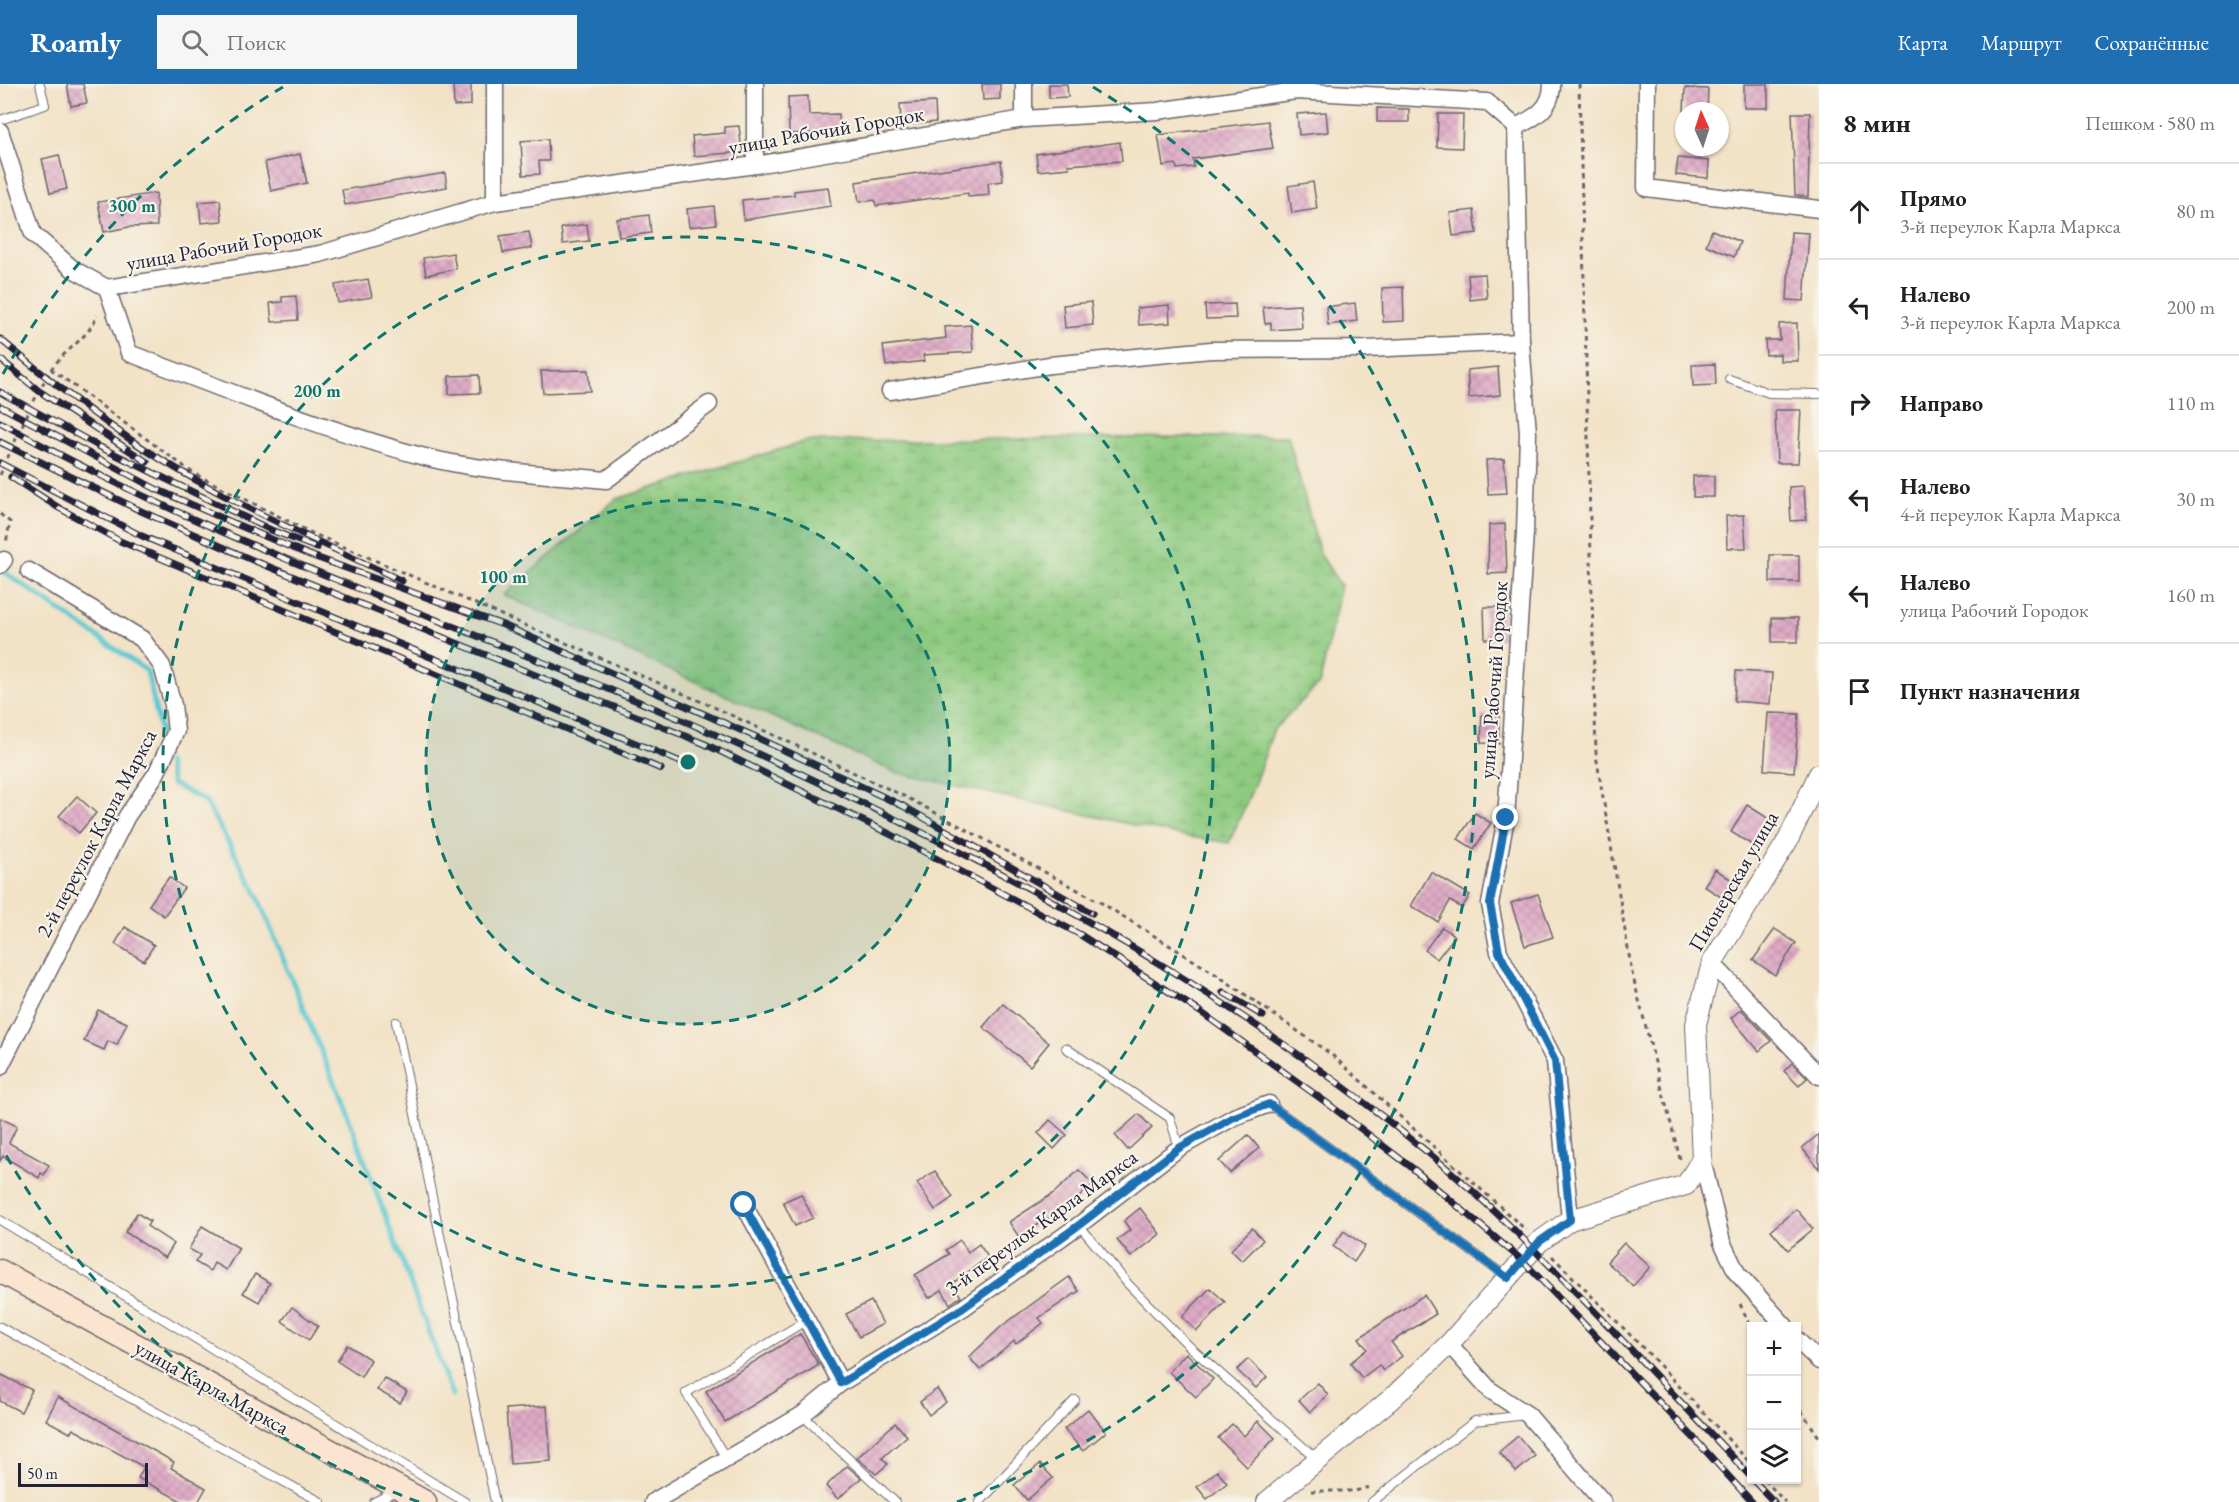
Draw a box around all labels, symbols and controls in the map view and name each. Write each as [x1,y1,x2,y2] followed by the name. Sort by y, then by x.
[157,15,577,69] search box
[30,24,121,60] text: Roamly
[178,26,211,59] icon: search
[226,28,286,57] text: Поиск
[1898,29,1948,56] text: Карта
[1981,29,2062,56] text: Маршрут
[2095,29,2209,56] text: Сохранённые
[726,100,926,160] street label: улица Рабочий Городок
[1675,102,1729,156] north arrow
[1843,106,1911,140] text: 8 мин
[2085,110,2215,136] text: Пешком · 580 m
[1900,184,1967,213] text: Прямо
[108,194,156,217] text: 300 m
[1843,195,1876,228] icon: ahead
[2176,198,2215,224] text: 80 m
[1900,213,2121,239] text: 3-й переулок Карла Маркса
[124,216,324,276] street label: улица Рабочий Городок
[1900,280,1970,309] text: Налево
[1843,291,1876,324] icon: left
[2167,294,2215,320] text: 200 m
[1900,309,2121,335] text: 3-й переулок Карла Маркса
[293,379,341,402] text: 200 m
[1843,387,1876,420] icon: right
[1900,389,1983,418] text: Направо
[2167,390,2215,416] text: 110 m
[1900,472,1970,501] text: Налево
[1843,483,1876,516] icon: left
[2176,486,2215,512] text: 30 m
[1900,501,2121,527] text: 4-й переулок Карла Маркса
[479,565,527,588] text: 100 m
[1900,568,1970,597] text: Налево
[1843,579,1876,612] icon: left
[1473,580,1513,780] street label: улица Рабочий Городок
[2167,582,2215,608] text: 160 m
[1900,597,2089,623] text: улица Рабочий Городок
[1843,675,1876,708] icon: arrive
[1900,677,2080,706] text: Пункт назначения
[30,724,163,942] street label: 2-й переулок Карла Маркса
[678,752,698,772] centre of rings
[1492,804,1518,830] route end
[1682,805,1784,956] street label: Пионерская улица
[939,1143,1143,1301] street label: 3-й переулок Карла Маркса
[730,1191,756,1217] route start
[1747,1322,1801,1484] map controls
[1747,1322,1801,1376] button: +
[130,1333,295,1441] street label: улица Карла Маркса
[1747,1376,1801,1430] button: −
[1747,1430,1801,1484] button: layers
[18,1460,148,1488] scale bar
[27,1463,58,1484] text: 50 m

